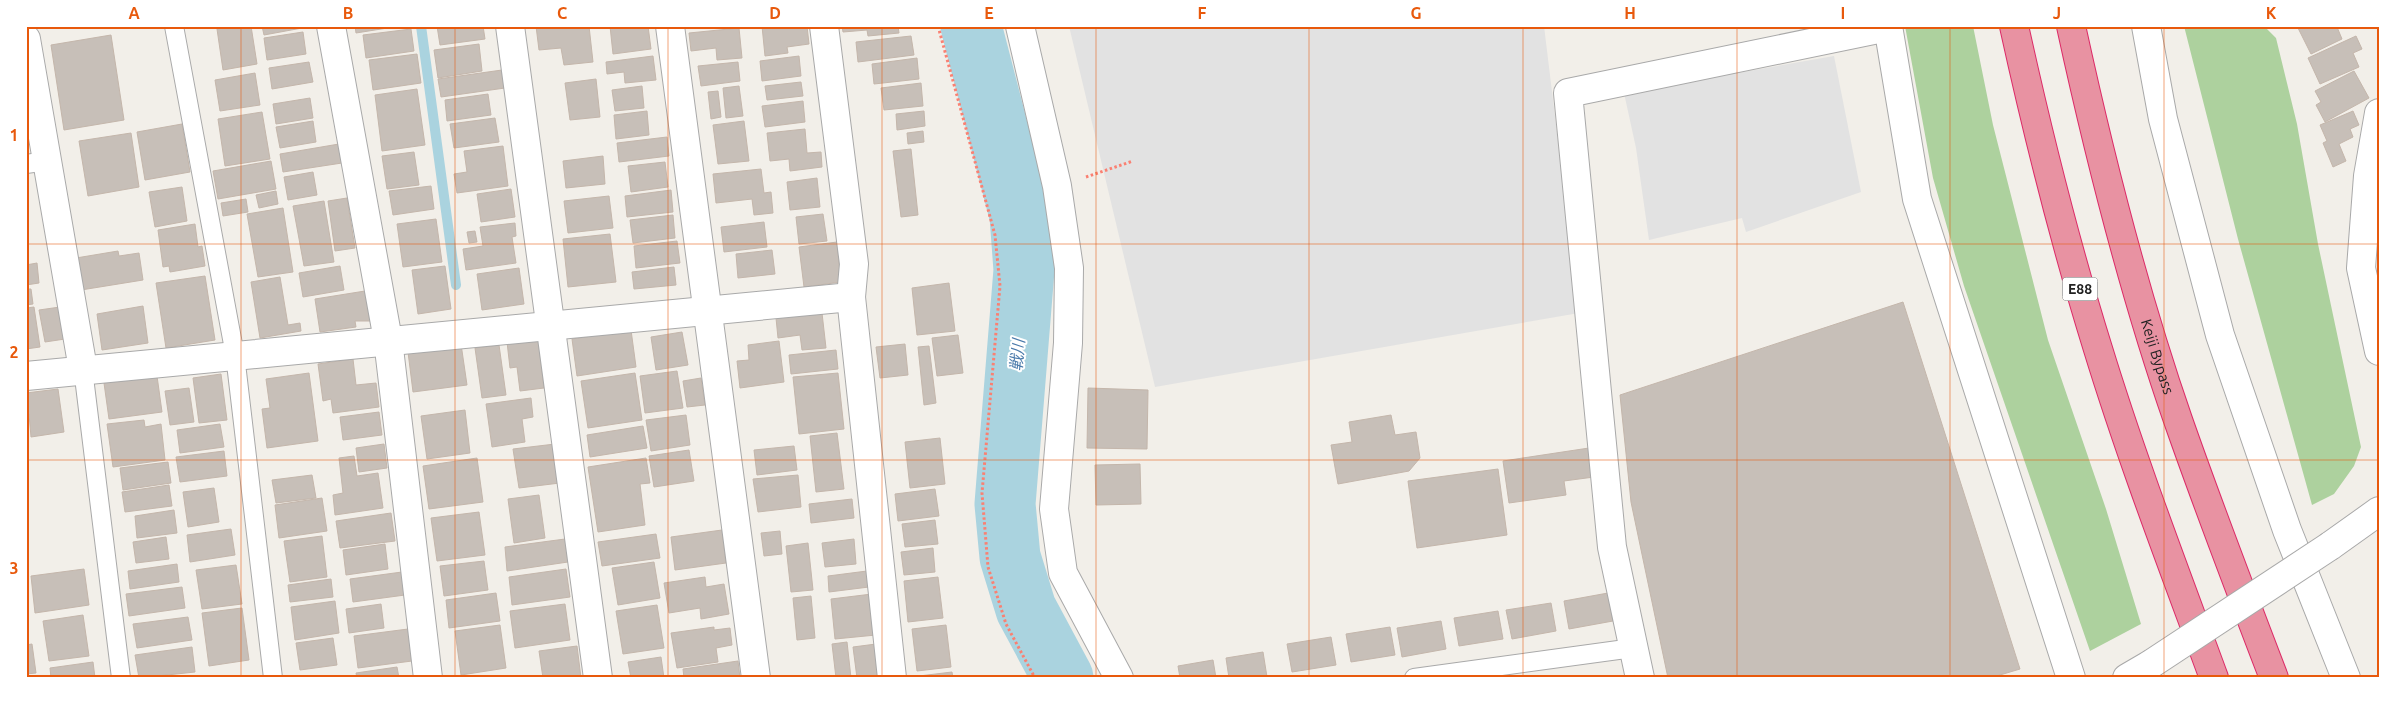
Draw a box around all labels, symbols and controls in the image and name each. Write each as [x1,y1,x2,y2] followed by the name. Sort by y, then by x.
[128,4,140,22] text: A
[343,4,353,22] text: B
[557,4,567,22] text: C
[769,4,781,22] text: D
[984,4,994,22] text: E
[1198,4,1207,22] text: F
[1410,4,1422,22] text: G
[1624,4,1636,22] text: H
[1841,4,1845,22] text: I
[2053,4,2061,22] text: J
[2266,4,2277,22] text: K
[9,126,19,144] text: 1
[2062,278,2098,300] road number: E88
[2138,317,2178,396] street label: Keiji Bypass
[1007,336,1028,372] water label: 戦川
[9,343,19,361] text: 2
[9,559,19,577] text: 3

